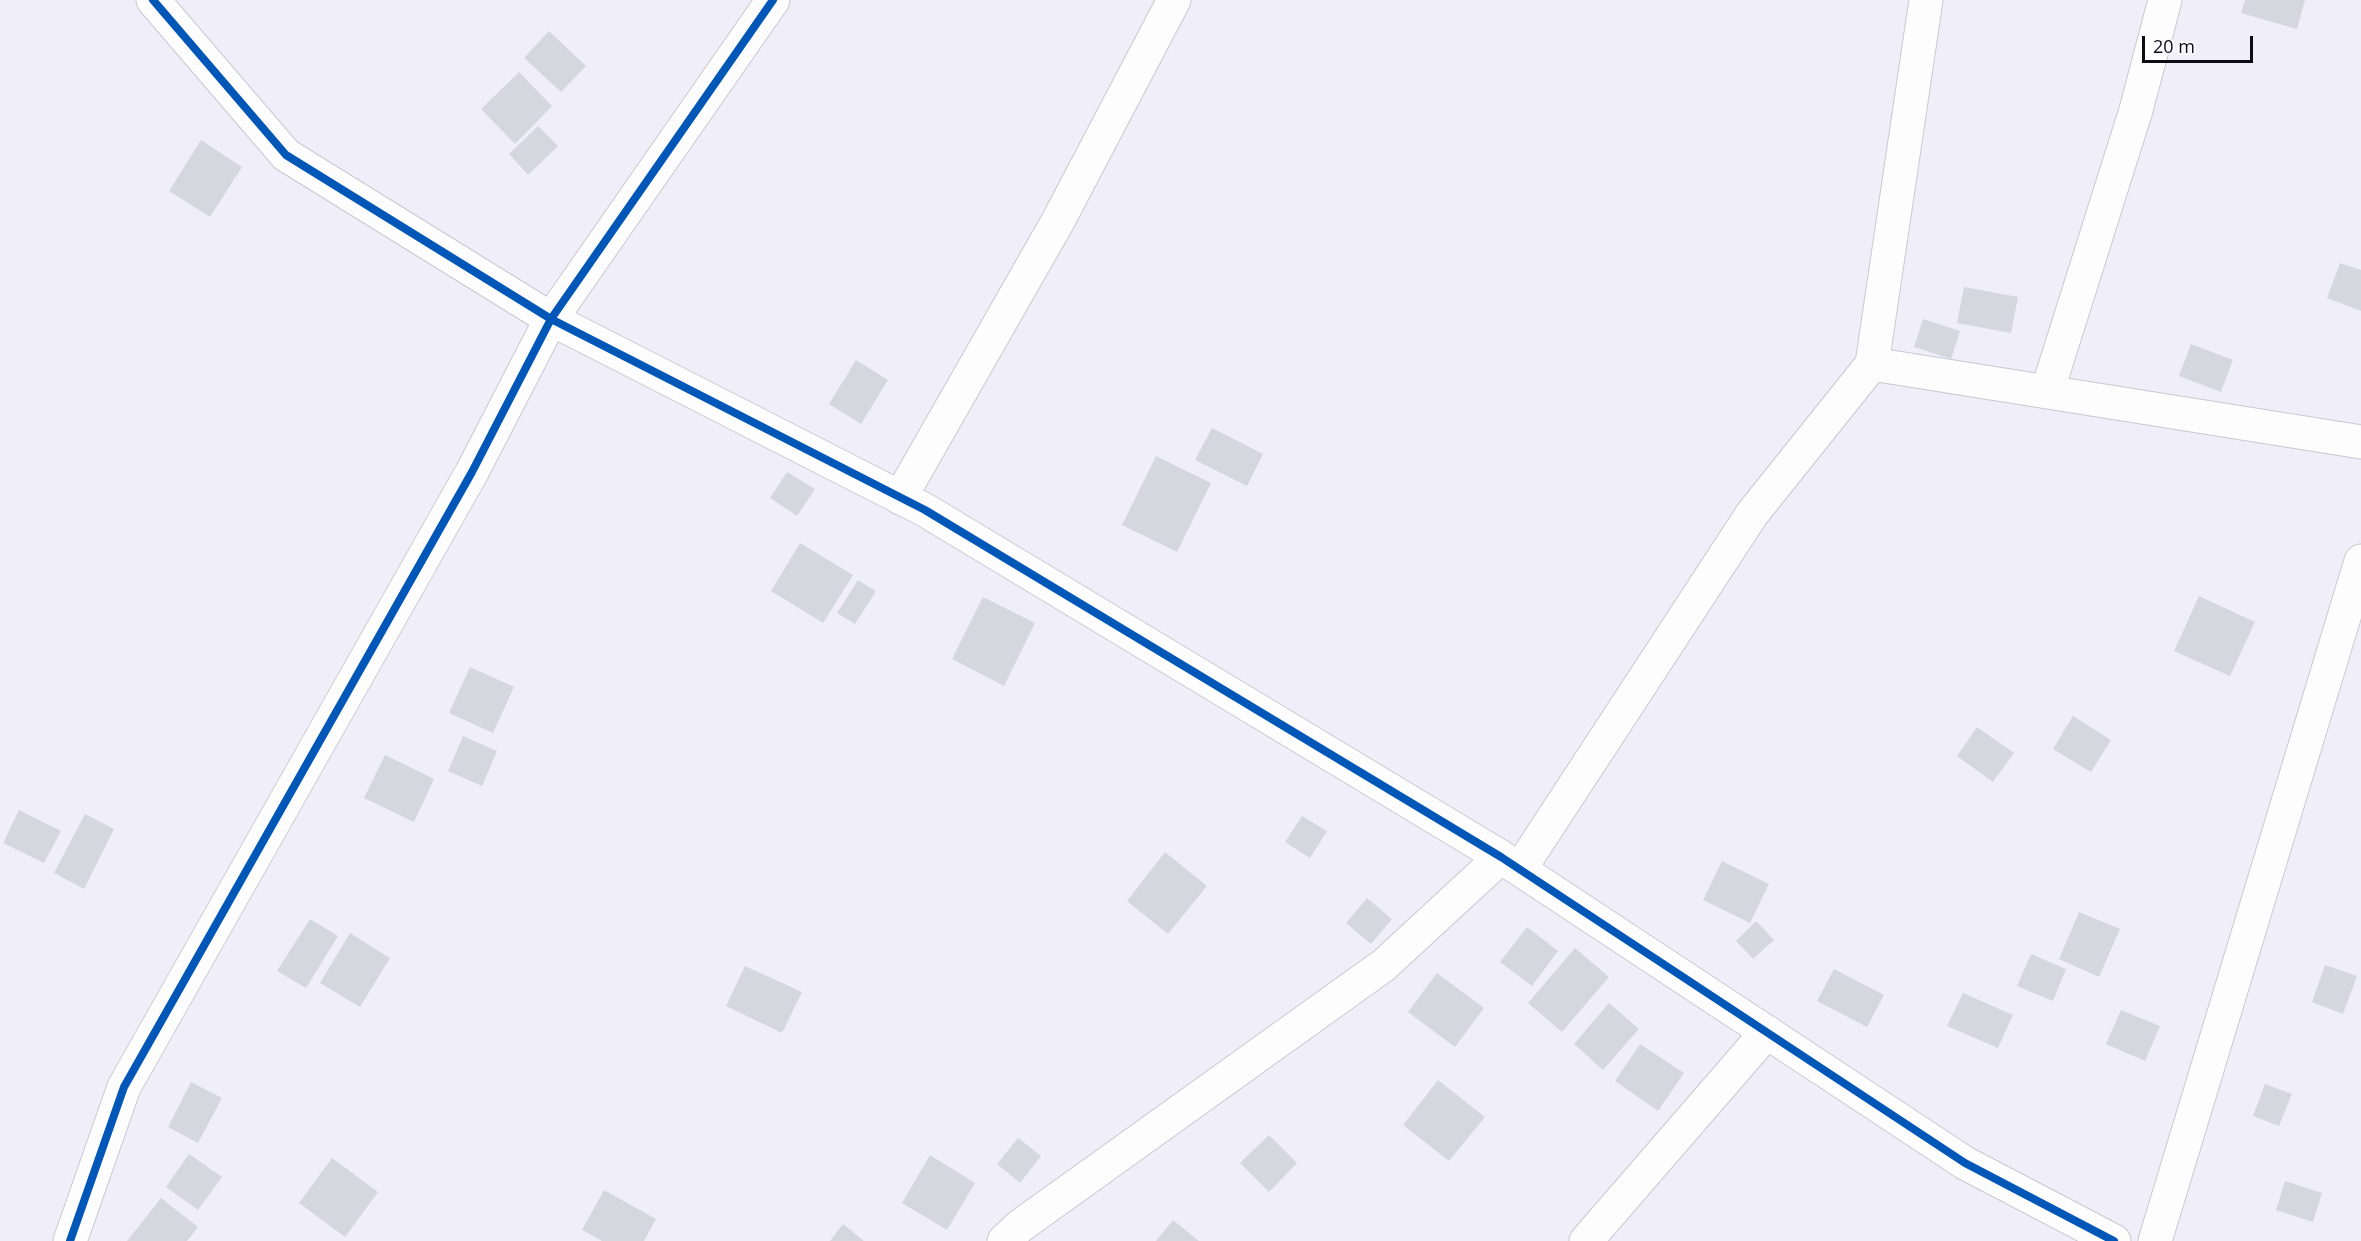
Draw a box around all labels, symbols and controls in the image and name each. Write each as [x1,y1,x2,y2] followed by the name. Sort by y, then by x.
[2145,24,2256,62] scale bar
[2153,34,2195,58] text: 20 m

